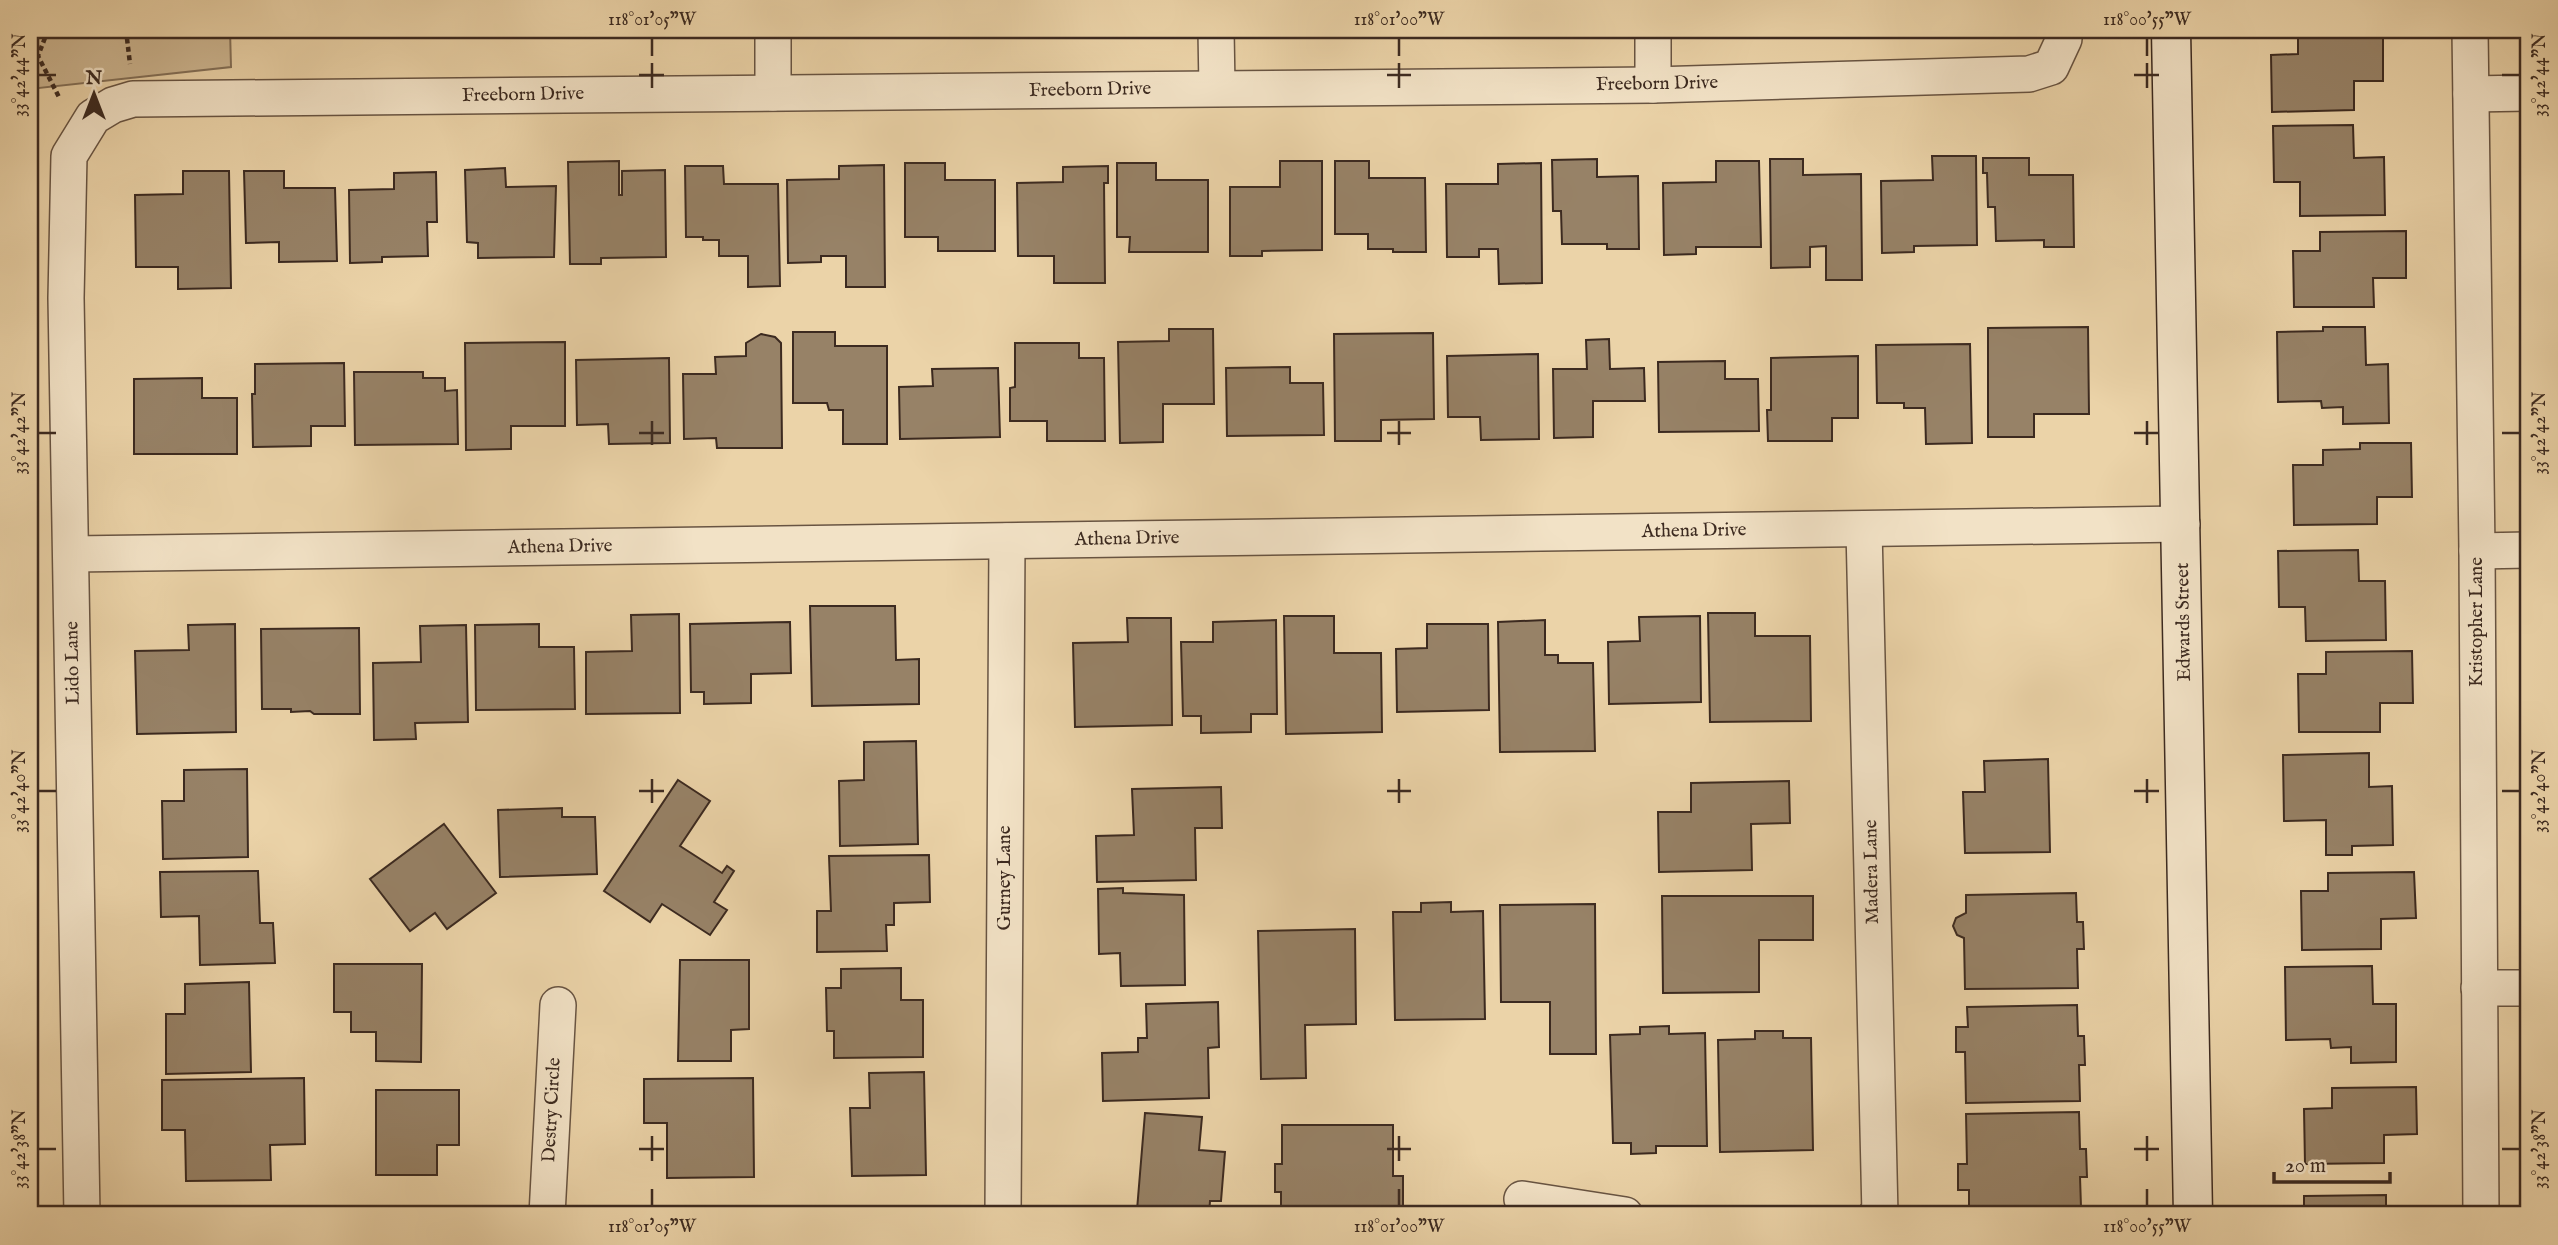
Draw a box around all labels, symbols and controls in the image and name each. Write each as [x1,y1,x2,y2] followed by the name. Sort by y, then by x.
[608,9,697,32] text: 118°01'05"W
[1354,9,1445,32] text: 118°01'00"W
[2103,9,2192,32] text: 118°00'55"W
[9,33,32,117] text: 33°42'44"N
[2529,33,2552,117] text: 33°42'44"N
[60,60,130,130] north arrow
[85,67,103,91] text: N
[1596,71,1719,97] street label: Freeborn Drive
[1029,77,1152,103] street label: Freeborn Drive
[462,82,585,108] street label: Freeborn Drive
[9,391,32,475] text: 33°42'42"N
[2529,391,2552,475] text: 33°42'42"N
[1640,518,1747,544] street label: Athena Drive
[1073,526,1180,552] street label: Athena Drive
[506,534,613,560] street label: Athena Drive
[2465,557,2489,687] street label: Kristopher Lane
[2171,562,2197,682] street label: Edwards Street
[60,621,86,705] street label: Lido Lane
[9,749,32,833] text: 33°42'40"N
[2529,749,2552,833] text: 33°42'40"N
[1859,819,1885,925] street label: Madera Lane
[993,825,1017,930] street label: Gurney Lane
[537,1057,567,1163] street label: Destry Circle
[9,1109,32,1189] text: 33°42'38"N
[2529,1109,2552,1189] text: 33°42'38"N
[2274,1140,2390,1184] scale bar
[2285,1153,2326,1180] text: 20 m
[608,1216,697,1239] text: 118°01'05"W
[1354,1216,1445,1239] text: 118°01'00"W
[2103,1216,2192,1239] text: 118°00'55"W

